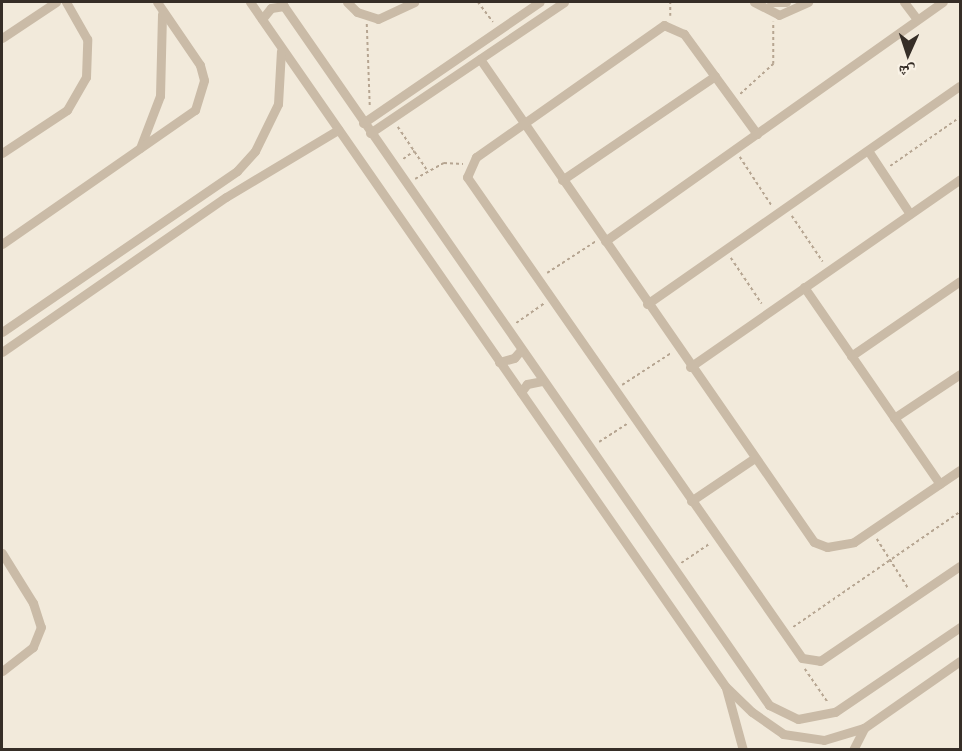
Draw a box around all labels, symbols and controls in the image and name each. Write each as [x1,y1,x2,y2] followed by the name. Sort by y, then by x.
[878,24,938,84] north arrow
[898,62,916,82] text: ش

